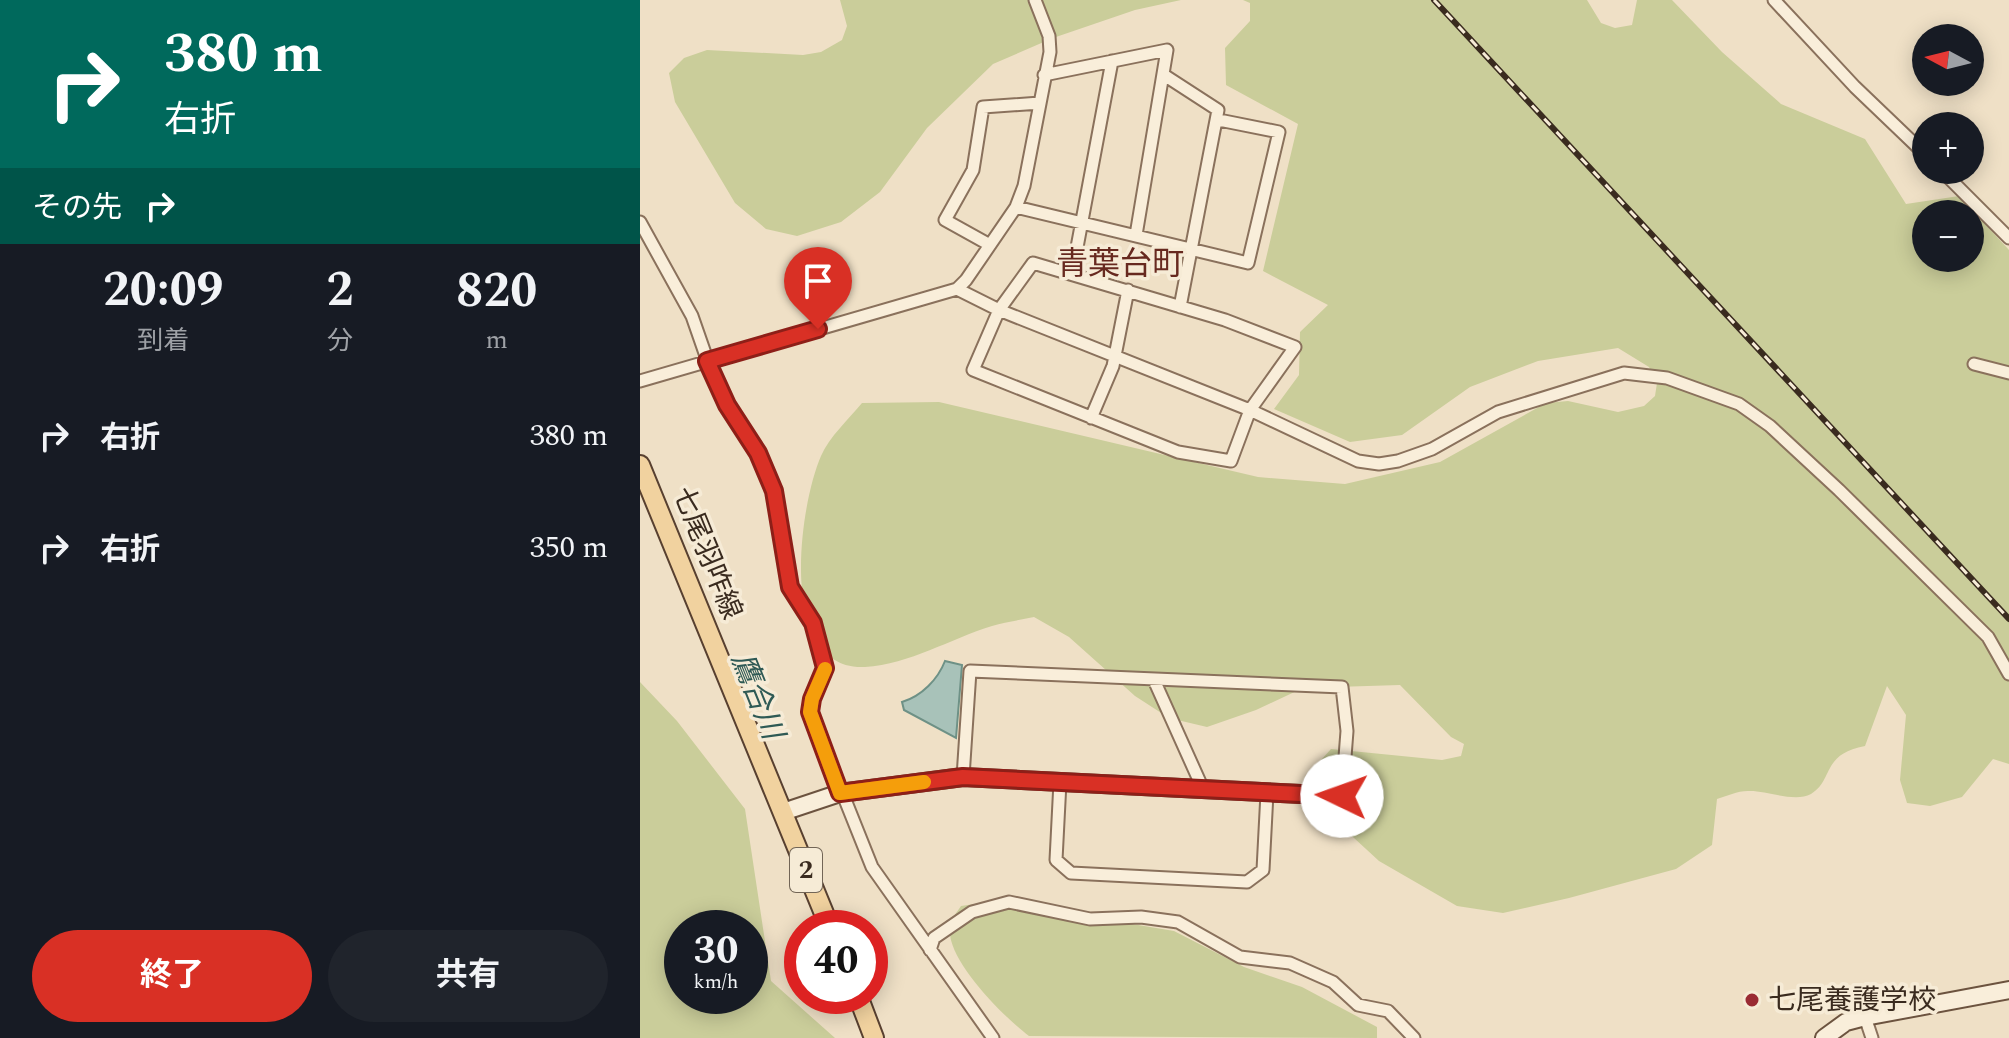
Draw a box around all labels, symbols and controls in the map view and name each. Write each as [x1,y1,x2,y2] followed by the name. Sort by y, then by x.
[164,12,323,97] text: 380 m
[1912,24,1984,96] north arrow
[1912,24,1984,272] map controls
[32,32,136,136] icon: right
[164,93,236,148] text: 右折
[1912,112,1984,184] button: +
[138,184,182,228] icon: right
[32,185,122,231] text: その先
[1912,200,1984,272] button: −
[1056,240,1184,289] district label: 青葉台町
[784,247,852,329] pin
[103,254,224,327] text: 20:09
[326,254,353,327] text: 2
[456,255,537,328] text: 820
[796,259,840,303] icon: arrive
[485,320,508,360] text: m
[137,321,189,361] text: 到着
[327,321,353,361] text: 分
[530,413,608,459] text: 380 m
[32,414,76,458] icon: right
[100,415,160,461] text: 右折
[661,480,753,626] street label: 七尾羽咋線
[530,525,608,571] text: 350 m
[32,526,76,570] icon: right
[100,527,160,573] text: 右折
[719,646,796,749] water label: 鷹合川
[1300,754,1384,838] position arrow
[790,848,822,892] road number: 2
[784,910,888,1014] speed limit sign: 40
[694,921,738,982] text: 30
[32,930,312,1022] button: 終了
[328,930,608,1022] button: 共有
[694,967,739,997] text: km/h
[1768,979,1936,1022] place label: 七尾養護学校
[1743,991,1761,1009] marker: 七尾養護学校

